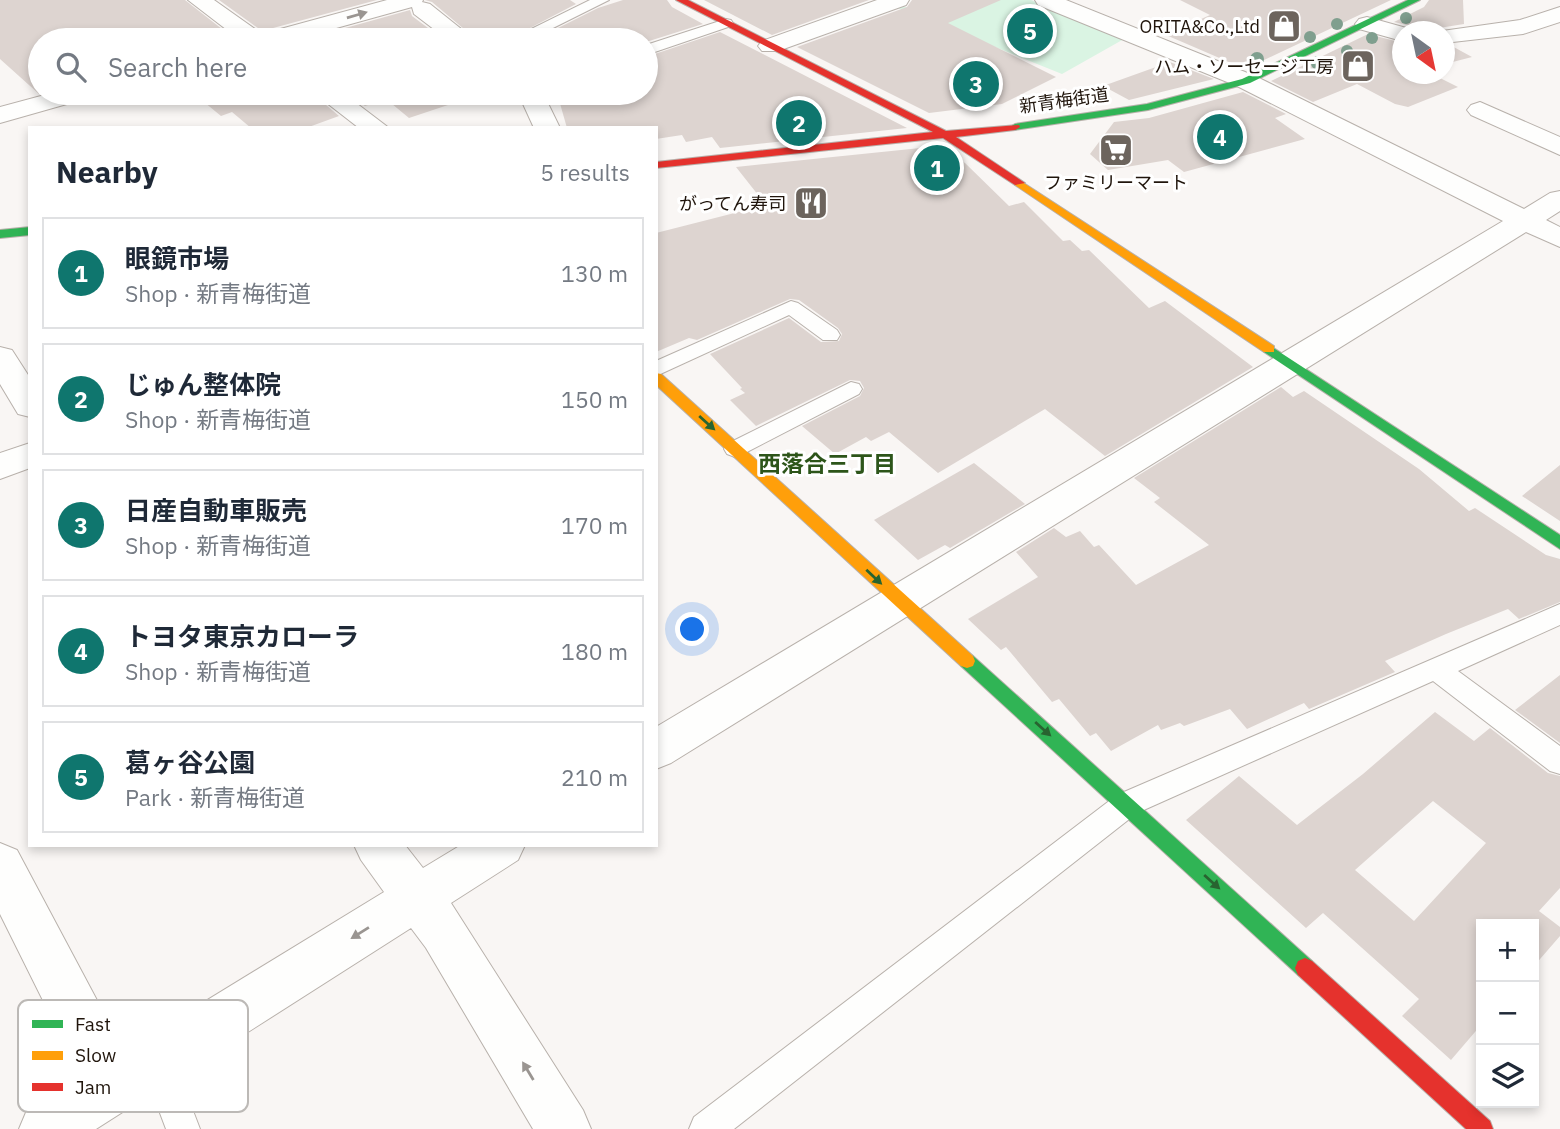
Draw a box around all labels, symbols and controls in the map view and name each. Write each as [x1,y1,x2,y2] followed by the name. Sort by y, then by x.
[1007,5,1053,57] pin: 5
[1265,7,1303,45] shop icon: ORITA&Co.,Ltd
[347,10,368,20] one-way arrow
[1139,15,1260,38] place label: ORITA&Co.,Ltd
[1392,21,1455,84] north arrow
[28,28,658,105] search box
[1339,47,1377,85] shop icon: ハム・ソーセージ工房
[52,48,90,86] icon: search
[108,50,247,84] text: Search here
[1154,55,1334,78] place label: ハム・ソーセージ工房
[953,58,999,110] pin: 3
[1018,82,1110,118] street label: 新青梅街道
[776,97,822,149] pin: 2
[1197,111,1243,163] pin: 4
[1097,131,1135,169] supermarket icon: ファミリーマート
[914,142,960,194] pin: 1
[56,152,158,191] text: Nearby
[540,157,630,187] text: 5 results
[1044,171,1188,194] place label: ファミリーマート
[792,184,830,222] restaurant icon: がってん寿司
[679,192,786,215] place label: がってん寿司
[125,241,229,275] text: 眼鏡市場
[74,258,88,288] text: 1
[561,258,628,288] text: 130 m
[125,278,311,308] text: Shop · 新青梅街道
[125,367,281,401] text: じゅん整体院
[74,384,88,414] text: 2
[561,384,628,414] text: 150 m
[125,404,311,434] text: Shop · 新青梅街道
[698,415,716,431] one-way arrow
[758,448,896,478] district label: 西落合三丁目
[125,493,307,527] text: 日産自動車販売
[74,510,88,540] text: 3
[561,510,628,540] text: 170 m
[125,530,311,560] text: Shop · 新青梅街道
[865,569,883,585] one-way arrow
[675,612,709,646] your location
[125,619,359,653] text: トヨタ東京カローラ
[74,636,88,666] text: 4
[561,636,628,666] text: 180 m
[125,656,311,686] text: Shop · 新青梅街道
[1034,721,1052,737] one-way arrow
[125,745,255,779] text: 葛ヶ谷公園
[74,762,88,792] text: 5
[561,762,628,792] text: 210 m
[125,782,305,812] text: Park · 新青梅街道
[1203,874,1221,890] one-way arrow
[1476,919,1539,1108] map controls
[1476,919,1539,982] button: +
[350,927,369,940] one-way arrow
[1476,982,1539,1045] button: −
[18,1000,248,1112] legend
[75,1012,111,1036] text: Fast
[75,1043,116,1067] text: Slow
[1476,1045,1539,1108] button: layers
[522,1061,535,1080] one-way arrow
[75,1075,111,1099] text: Jam

